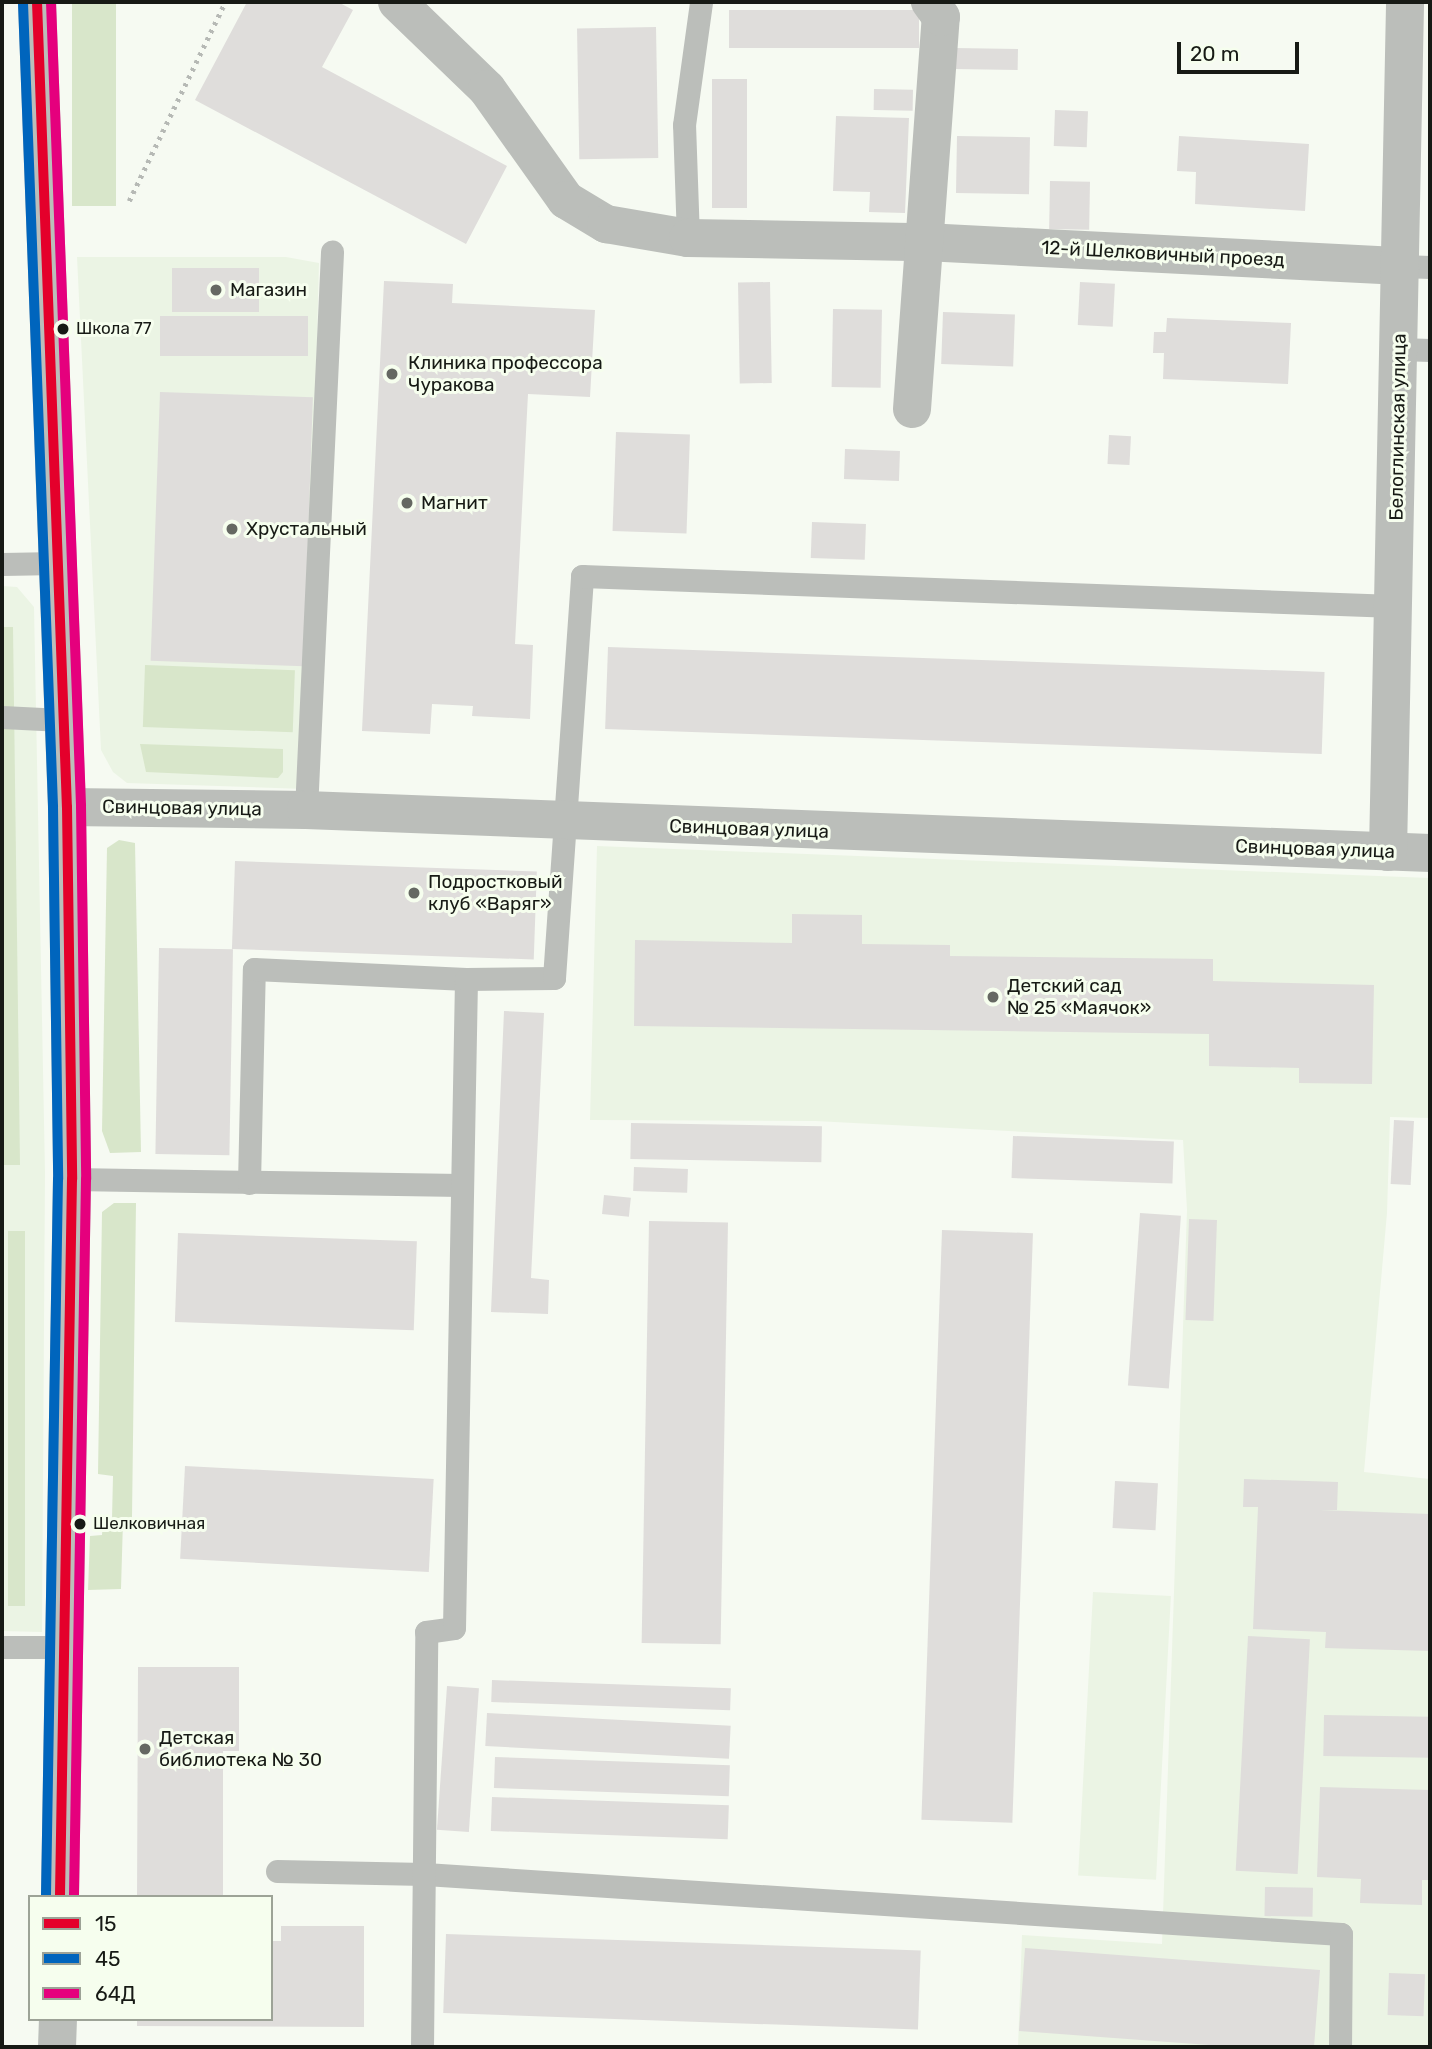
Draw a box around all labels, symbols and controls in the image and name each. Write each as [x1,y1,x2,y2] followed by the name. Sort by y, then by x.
[1180,28,1302,72] scale bar
[1190,41,1239,66] text: 20 m
[1041,236,1285,272] street label: 12-й Шелковичный проезд
[230,279,307,301] place label: Магазин
[208,282,224,298] marker: Магазин
[76,319,151,339] place label: Школа 77
[56,322,70,336] marker: Школа 77
[1385,333,1411,521] street label: Белоглинская улица
[408,352,603,396] place label: Клиника профессора Чуракова
[382,364,402,384] marker: Клиника профессора Чуракова
[421,492,488,514] place label: Магнит
[399,495,415,511] marker: Магнит
[246,518,367,540] place label: Хрустальный
[224,521,240,537] marker: Хрустальный
[102,795,262,821] street label: Свинцовая улица
[669,815,829,843] street label: Свинцовая улица
[1235,835,1395,863] street label: Свинцовая улица
[428,871,563,915] place label: Подростковый клуб «Варяг»
[406,885,422,901] marker: Подростковый клуб «Варяг»
[1007,975,1151,1019] place label: Детский сад № 25 «Маячок»
[985,989,1001,1005] marker: Детский сад № 25 «Маячок»
[93,1514,205,1534] place label: Шелковичная
[73,1517,87,1531] marker: Шелковичная
[159,1727,322,1771] place label: Детская библиотека № 30
[137,1741,153,1757] marker: Детская библиотека № 30
[28,1895,273,2021] legend
[95,1911,116,1936] text: 15
[95,1946,121,1971] text: 45
[95,1981,136,2006] text: 64Д

